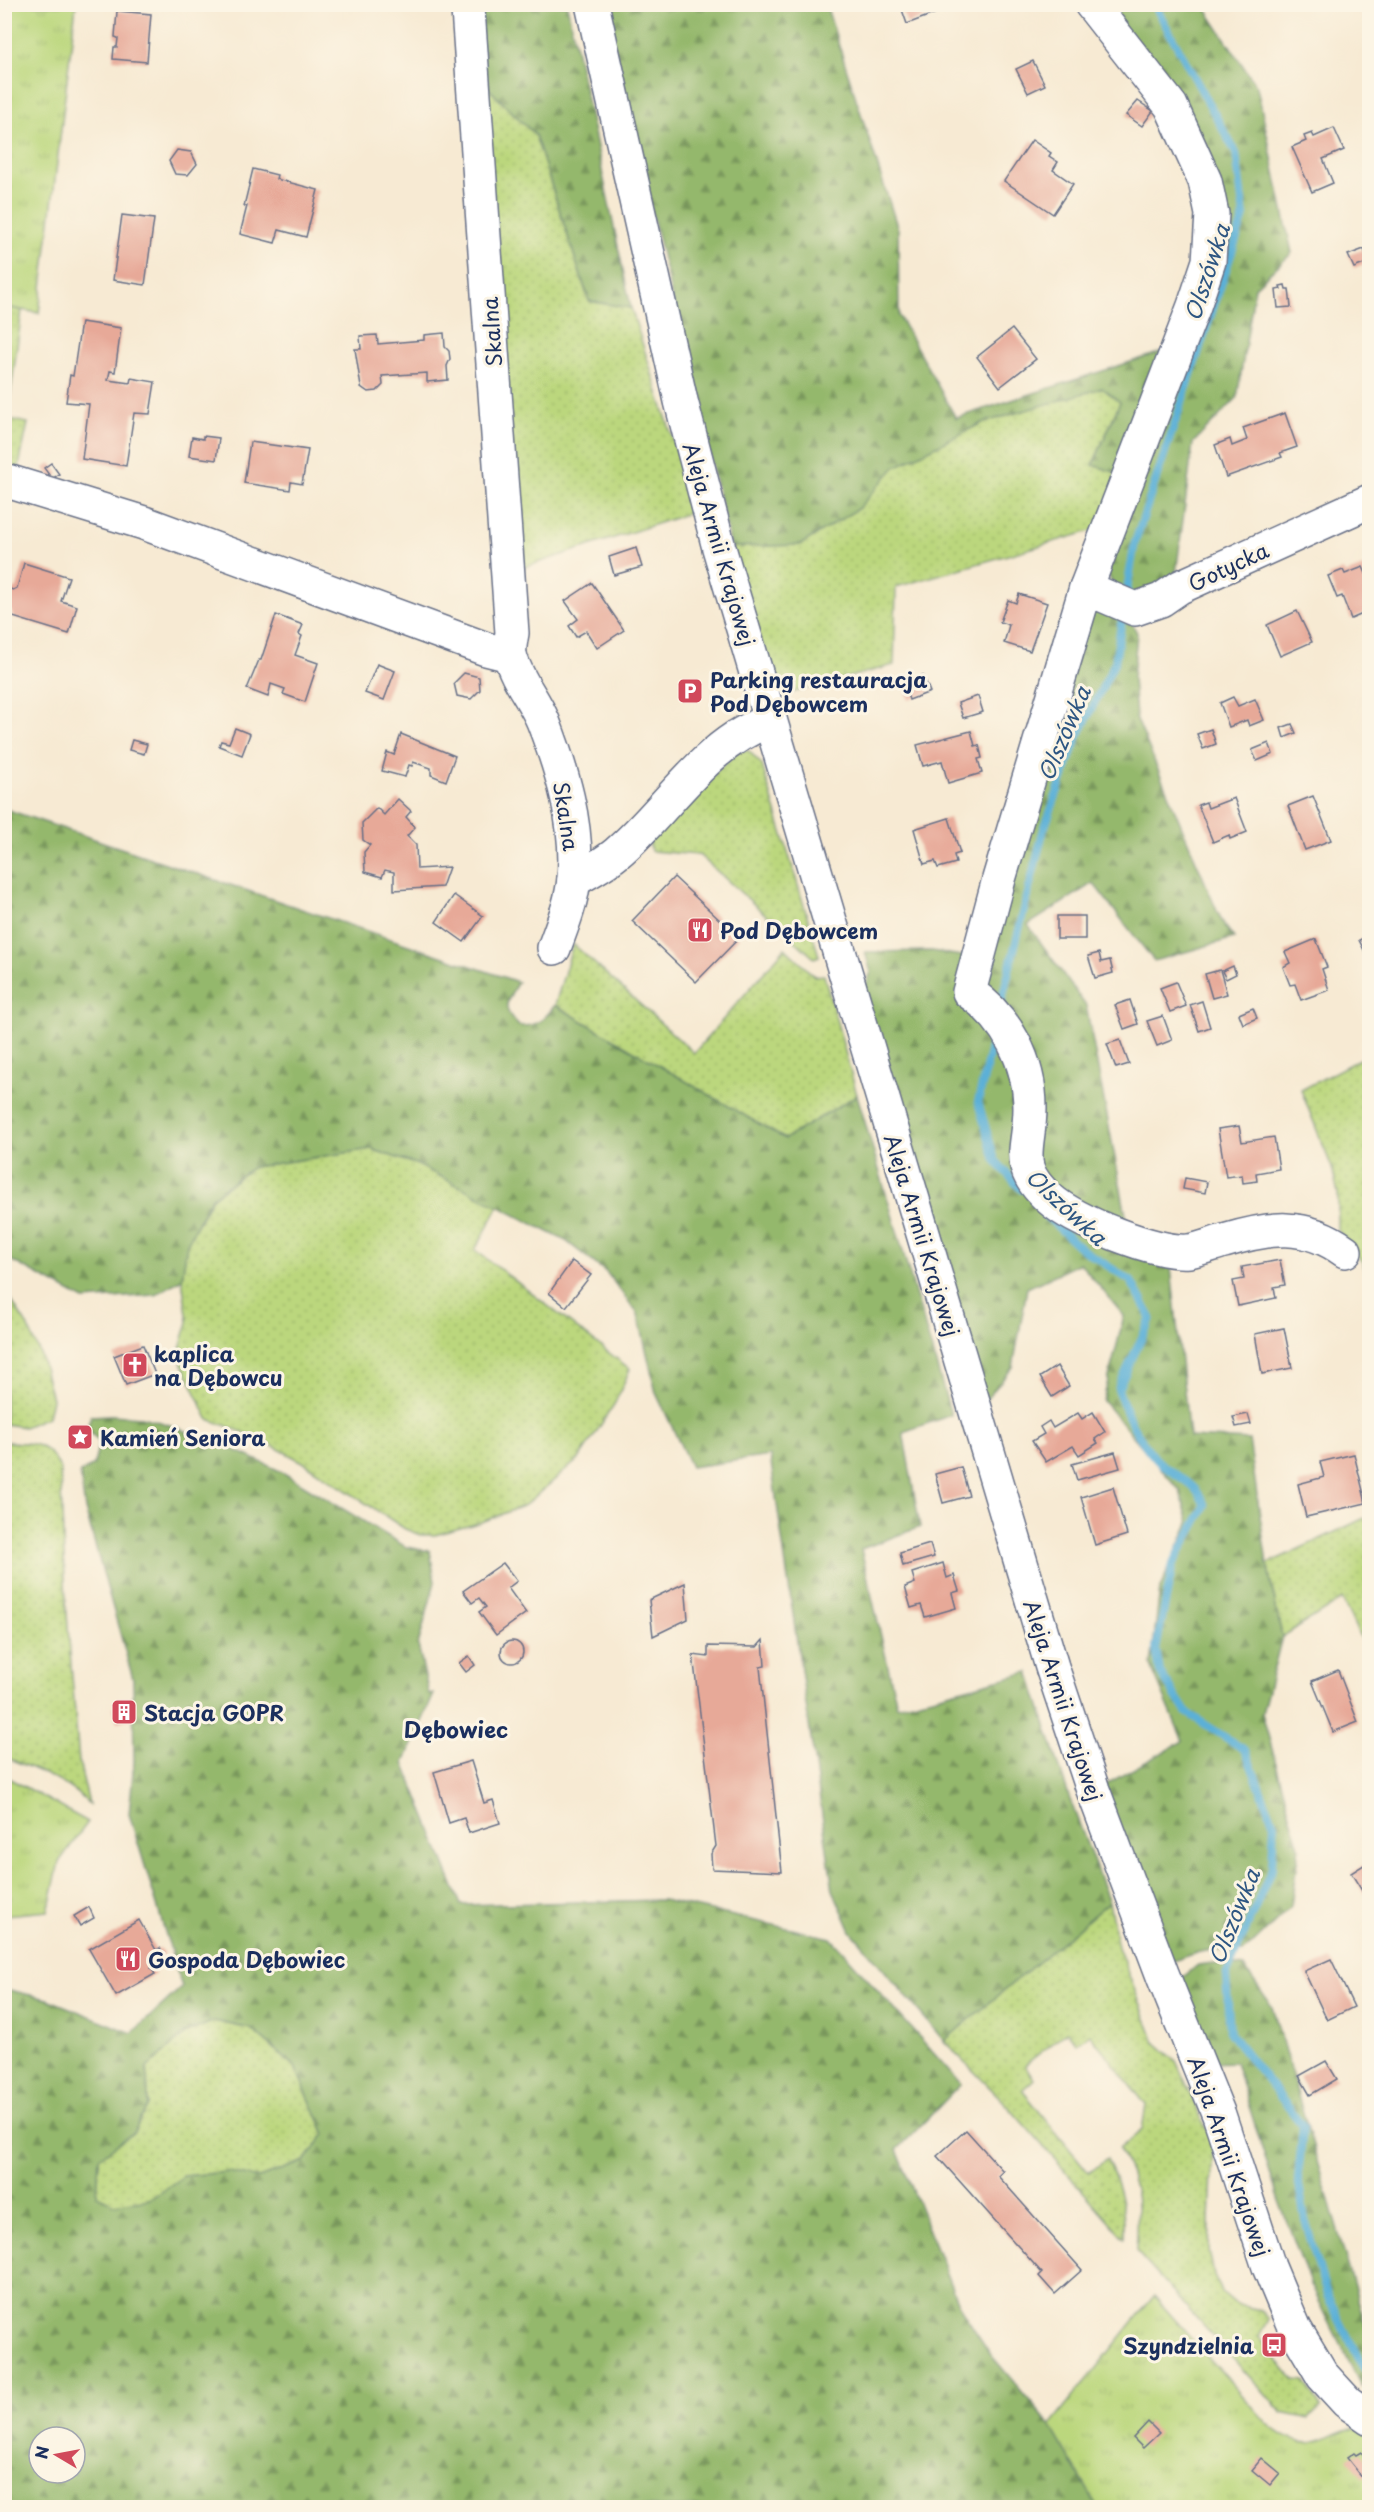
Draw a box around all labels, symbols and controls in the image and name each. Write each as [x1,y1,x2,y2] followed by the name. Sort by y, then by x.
[1175,218,1238,325] water label: Olszówka
[473,296,509,368] street label: Skalna
[676,439,764,649] street label: Aleja Armii Krajowej
[1182,533,1274,599] street label: Gotycka
[710,663,927,719] place label: Parking restauracja Pod Dębowcem
[675,676,705,706] parking icon: Parking restauracja Pod Dębowcem
[1028,679,1098,786] water label: Olszówka
[546,779,588,853] street label: Skalna
[720,914,878,946] place label: Pod Dębowcem
[685,915,715,945] restaurant icon: Pod Dębowcem
[877,1130,969,1340] street label: Aleja Armii Krajowej
[1019,1160,1116,1253] water label: Olszówka
[154,1337,283,1393] place label: kaplica na Dębowcu
[120,1350,150,1380] church icon: kaplica na Dębowcu
[100,1421,266,1453] place label: Kamień Seniora
[65,1422,95,1452] place icon: Kamień Seniora
[1016,1595,1112,1805] street label: Aleja Armii Krajowej
[144,1696,284,1728] place label: Stacja GOPR
[109,1697,139,1727] building icon: Stacja GOPR
[404,1712,508,1745] district label: Dębowiec
[1199,1862,1268,1969] water label: Olszówka
[148,1943,345,1975] place label: Gospoda Dębowiec
[113,1944,143,1974] restaurant icon: Gospoda Dębowiec
[1181,2052,1279,2260] street label: Aleja Armii Krajowej
[1123,2329,1255,2361] place label: Szyndzielnia
[1259,2330,1289,2360] bus stop icon: Szyndzielnia
[27,2425,87,2485] north arrow
[28,2444,54,2461] text: N

